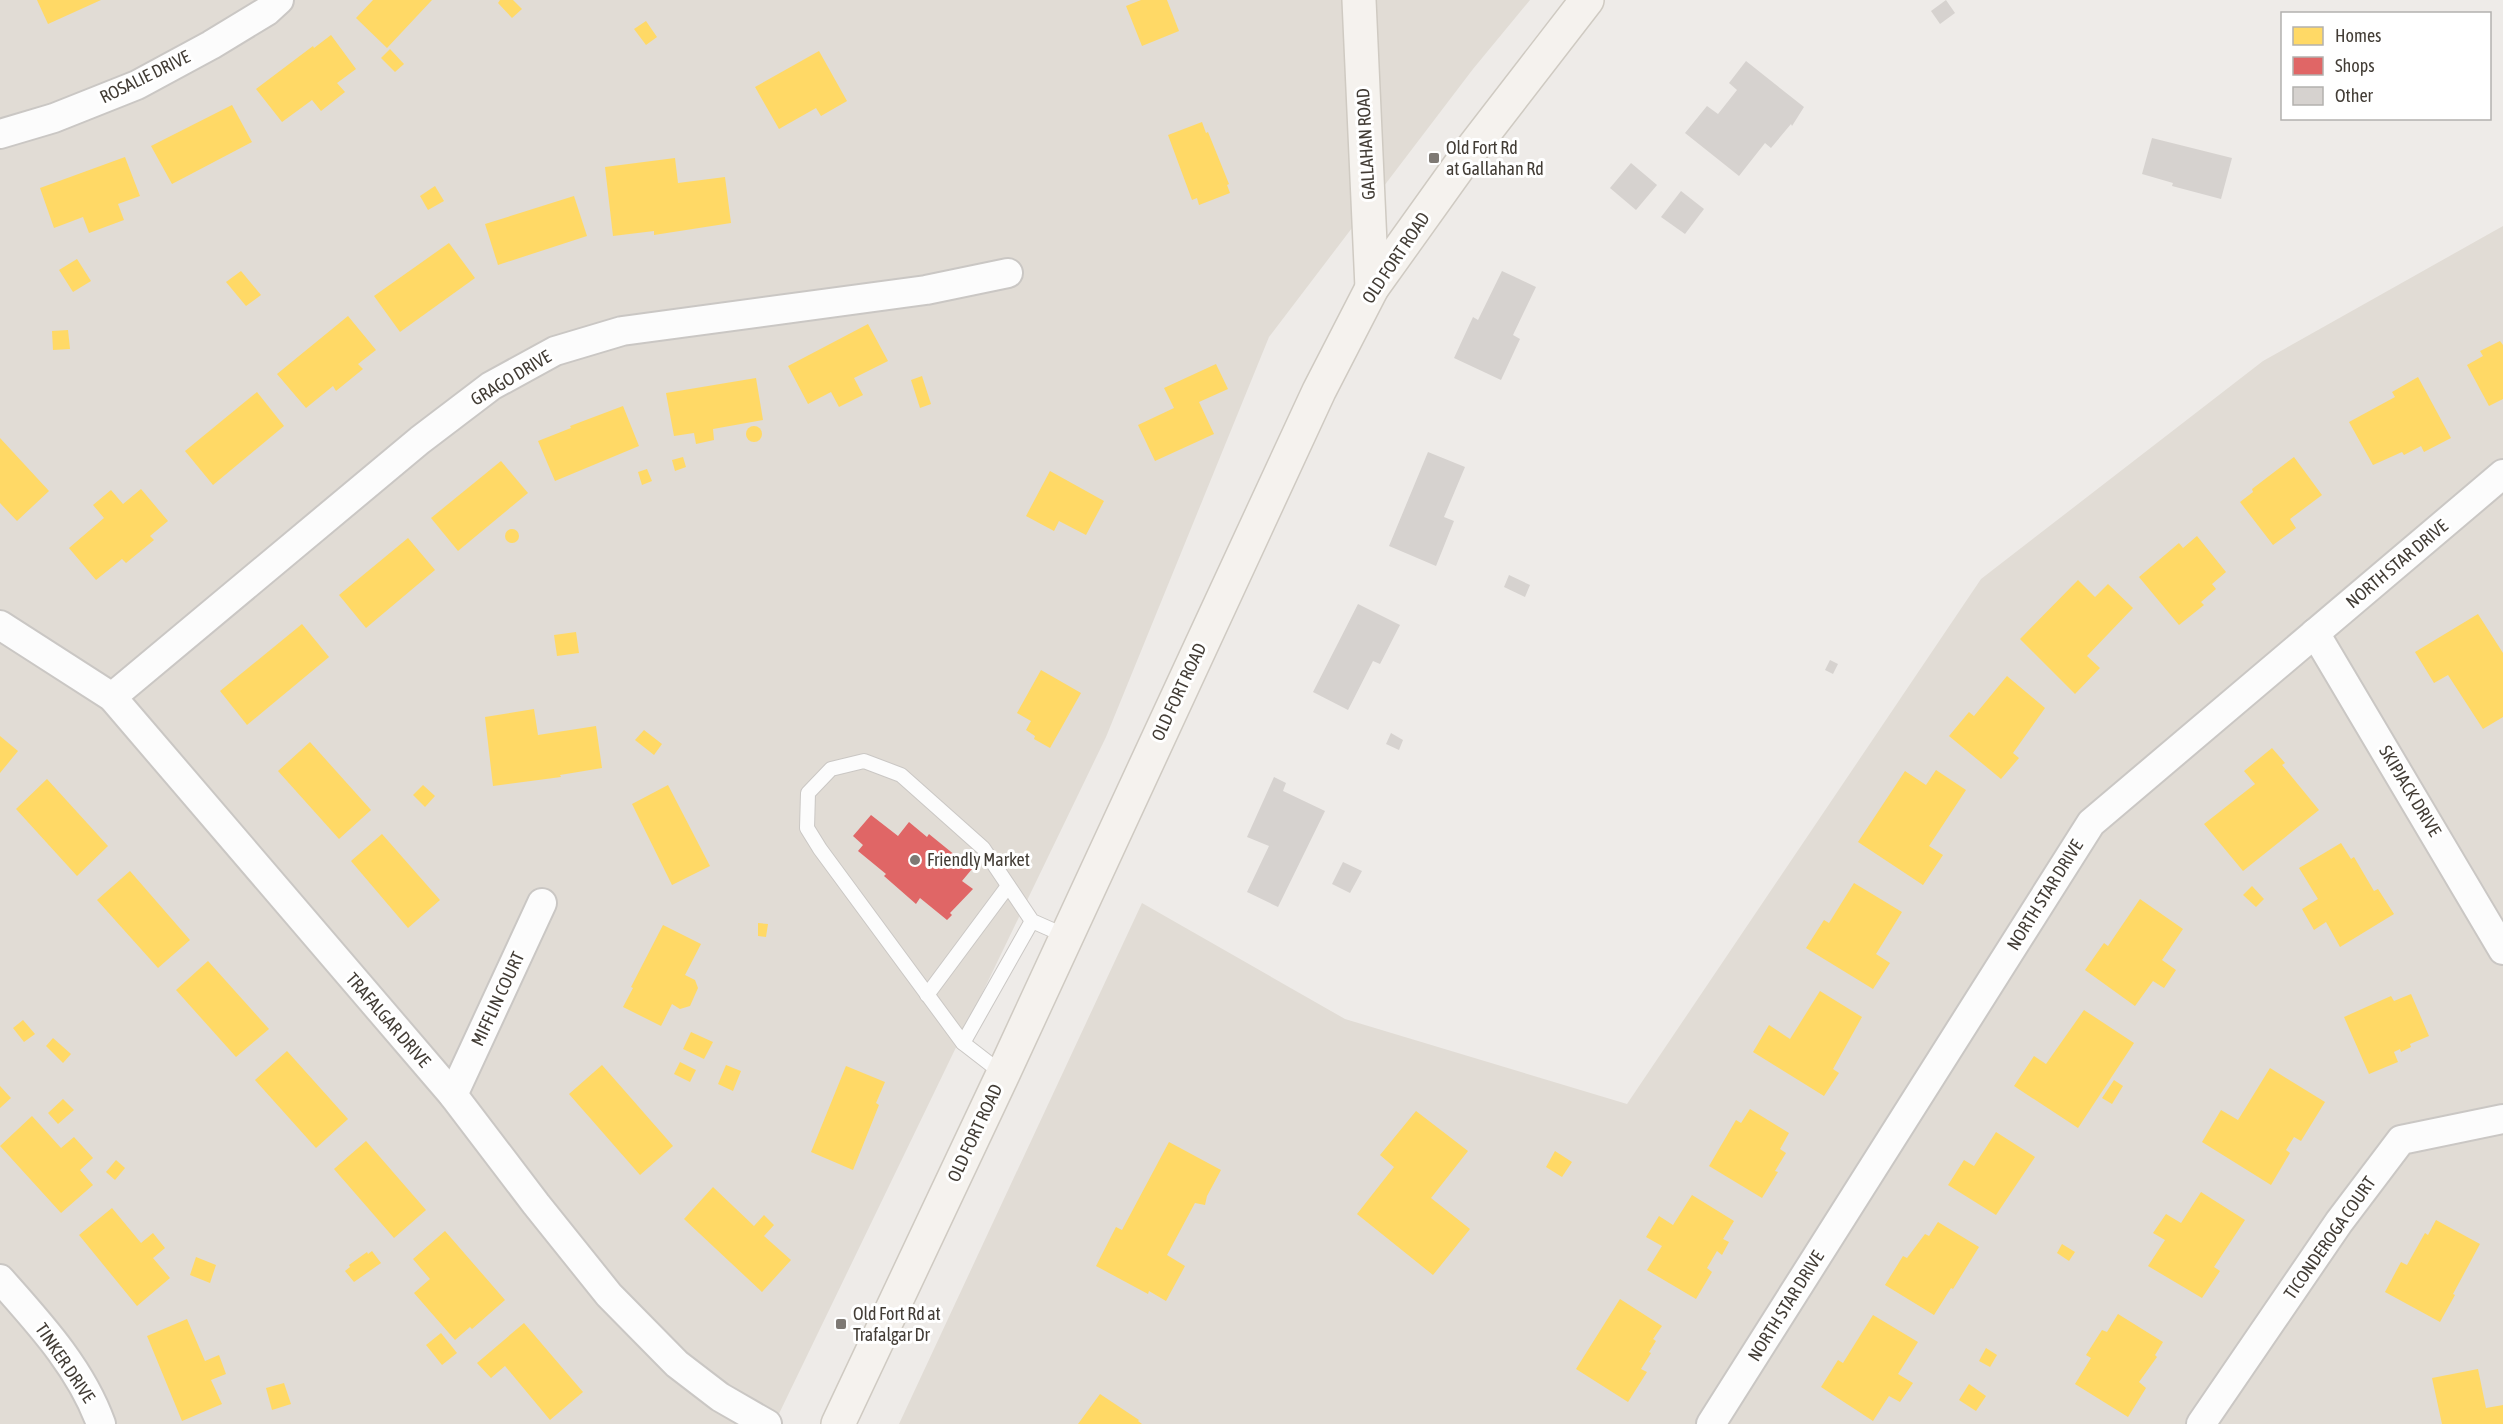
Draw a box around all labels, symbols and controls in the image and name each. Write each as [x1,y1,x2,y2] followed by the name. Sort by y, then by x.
[2281,12,2491,120] legend
[2335,25,2381,46] text: Homes
[96,46,194,107] street label: ROSALIE DRIVE
[2335,55,2375,76] text: Shops
[2335,85,2374,106] text: Other
[1352,88,1379,200] street label: GALLAHAN ROAD
[1446,137,1544,179] place label: Old Fort Rd at Gallahan Rd
[1427,151,1441,165] marker: Old Fort Rd at Gallahan Rd
[1357,208,1434,307] street label: OLD FORT ROAD
[467,345,555,410] street label: GRAGO DRIVE
[2342,515,2452,612] street label: NORTH STAR DRIVE
[1147,640,1210,744] street label: OLD FORT ROAD
[2375,741,2446,840] street label: SKIPJACK DRIVE
[2002,835,2087,954] street label: NORTH STAR DRIVE
[927,849,1030,870] place label: Friendly Market
[908,853,922,867] marker: Friendly Market
[467,948,529,1049] street label: MIFFLIN COURT
[342,968,435,1071] street label: TRAFALGAR DRIVE
[943,1081,1006,1185] street label: OLD FORT ROAD
[2279,1172,2380,1303] street label: TICONDEROGA COURT
[1743,1246,1828,1365] street label: NORTH STAR DRIVE
[853,1303,941,1345] place label: Old Fort Rd at Trafalgar Dr
[834,1317,848,1331] marker: Old Fort Rd at Trafalgar Dr
[31,1319,100,1407] street label: TINKER DRIVE

